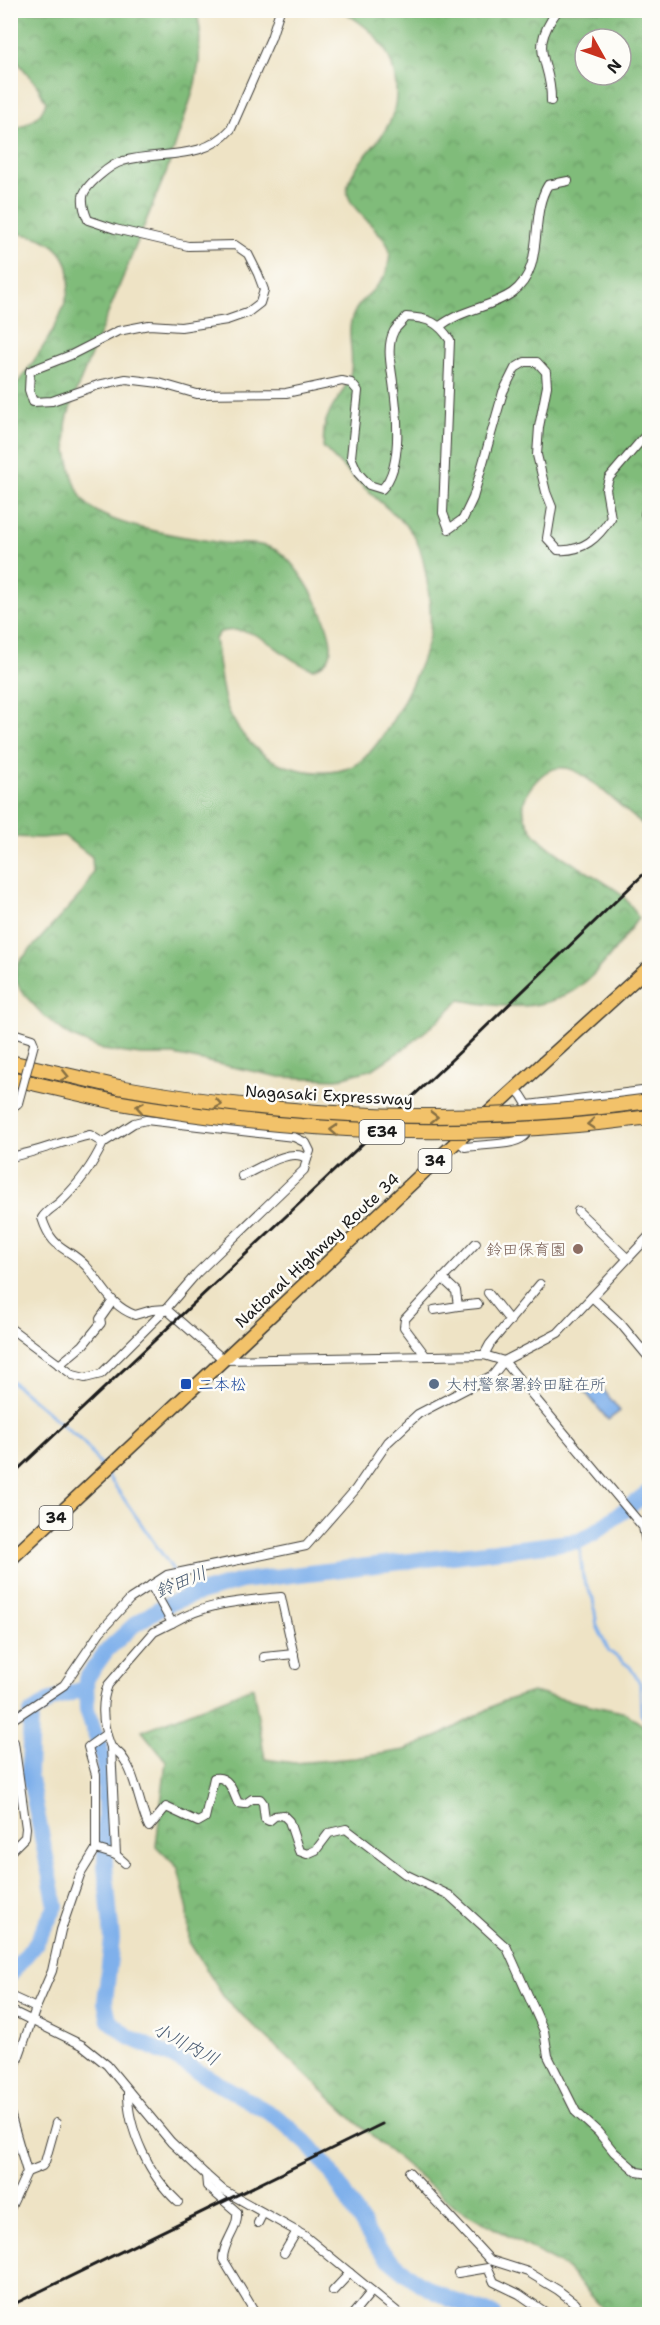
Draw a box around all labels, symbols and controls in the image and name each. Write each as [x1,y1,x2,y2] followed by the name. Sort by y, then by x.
[573,27,633,87] north arrow
[602,55,626,78] text: N
[59,1069,69,1082] one-way arrow
[244,1081,414,1110] street label: Nagasaki Expressway
[214,1097,223,1109] one-way arrow
[136,1101,146,1114] one-way arrow
[429,1111,438,1123] one-way arrow
[587,1117,596,1130] one-way arrow
[360,1120,404,1144] road number: E34
[329,1123,338,1136] one-way arrow
[418,1149,452,1173] road number: 34
[231,1168,404,1332] street label: National Highway Route 34
[486,1239,566,1260] place label: 鈴田保育園
[571,1242,585,1256] marker: 鈴田保育園
[198,1374,246,1395] place label: 二本松
[446,1374,606,1395] place label: 大村警察署鈴田駐在所
[179,1377,193,1391] marker: 二本松
[427,1377,441,1391] marker: 大村警察署鈴田駐在所
[40,1506,72,1530] road number: 34
[151,1561,211,1603] water label: 鈴田川
[149,2017,223,2071] water label: 小川内川

